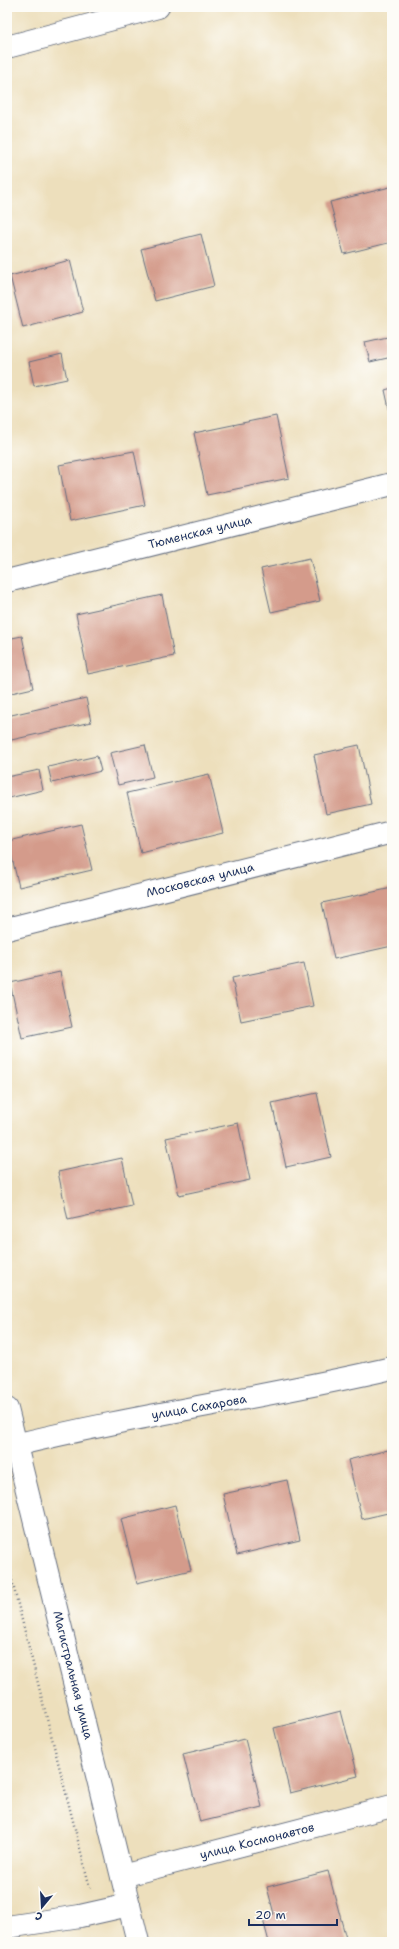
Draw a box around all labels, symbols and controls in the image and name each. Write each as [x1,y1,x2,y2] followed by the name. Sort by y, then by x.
[147,511,254,553] street label: Тюменская улица
[144,859,256,901] street label: Московская улица
[150,1391,248,1423] street label: улица Сахарова
[49,1609,97,1742] street label: Магистральная улица
[198,1819,316,1863] street label: улица Космонавтов
[22,1887,62,1927] north arrow
[249,1901,337,1927] scale bar
[255,1907,286,1923] text: 20 m
[33,1908,45,1924] text: С

